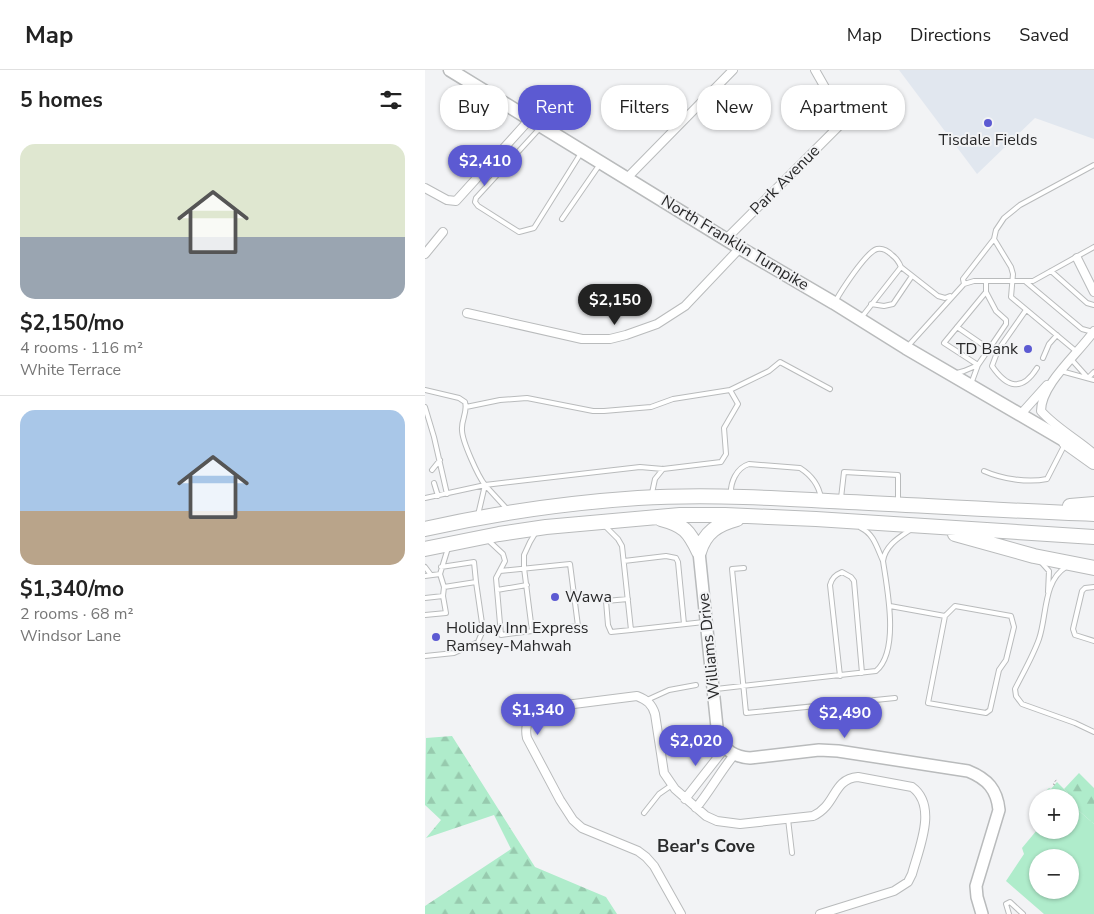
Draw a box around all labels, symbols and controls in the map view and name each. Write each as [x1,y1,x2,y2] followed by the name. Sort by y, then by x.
[25,19,73,51] text: Map
[847,23,882,47] text: Map
[910,23,991,47] text: Directions
[1019,23,1069,47] text: Saved
[440,85,508,130] chip: Buy
[518,85,591,130] chip: Rent
[601,85,687,130] chip: Filters
[697,85,771,130] chip: New
[781,85,905,130] chip: Apartment
[20,86,103,114] text: 5 homes
[377,86,405,114] icon: filters
[982,117,994,129] marker: Tisdale Fields
[939,129,1037,151] place label: Tisdale Fields
[745,140,825,220] street label: Park Avenue
[444,144,526,187] pin: $2,410
[459,150,511,172] text: $2,410
[168,177,258,267] icon: home
[657,190,813,296] street label: North Franklin Turnpike
[574,284,656,326] pin: $2,150
[589,289,641,311] text: $2,150
[20,309,124,337] text: $2,150/mo
[20,337,143,359] text: 4 rooms · 116 m²
[956,338,1019,360] place label: TD Bank
[1022,343,1034,355] marker: TD Bank
[20,359,121,381] text: White Terrace
[168,442,258,532] icon: home
[20,575,124,603] text: $1,340/mo
[565,586,612,608] place label: Wawa
[549,591,561,603] marker: Wawa
[692,592,726,700] street label: Williams Drive
[20,603,133,625] text: 2 rooms · 68 m²
[446,617,589,657] place label: Holiday Inn Express Ramsey-Mahwah
[20,625,121,647] text: Windsor Lane
[430,631,442,643] marker: Holiday Inn Express Ramsey-Mahwah
[497,694,579,736] pin: $1,340
[804,696,886,739] pin: $2,490
[512,699,564,721] text: $1,340
[819,702,871,724] text: $2,490
[655,724,737,767] pin: $2,020
[670,730,722,752] text: $2,020
[1029,789,1079,899] map controls
[1029,789,1079,839] button: +
[657,834,755,858] district label: Bear's Cove
[1029,849,1079,899] button: −

